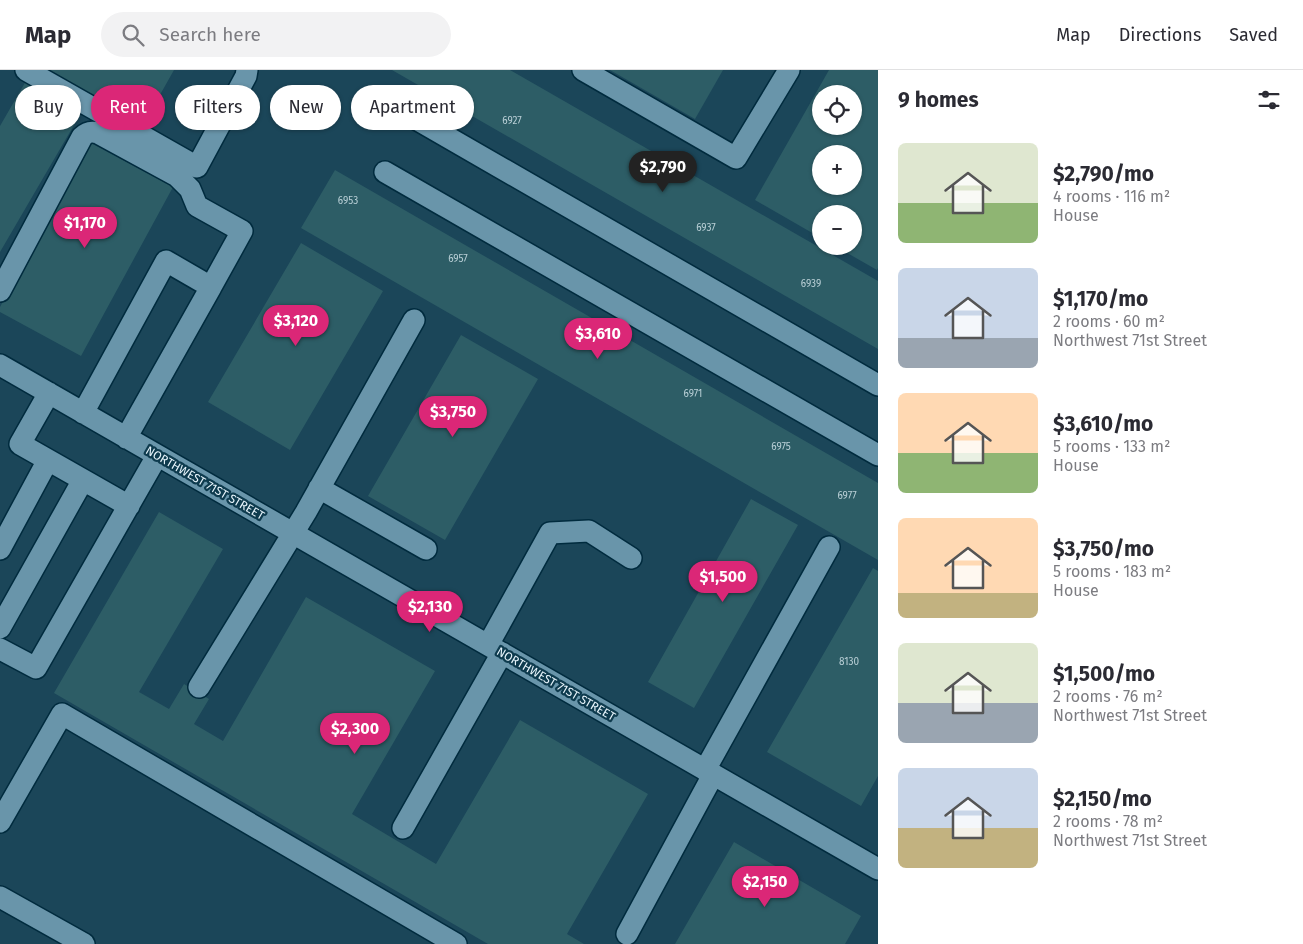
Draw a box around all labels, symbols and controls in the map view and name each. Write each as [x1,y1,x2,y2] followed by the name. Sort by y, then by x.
[101,12,451,57] search box
[25,21,71,49] text: Map
[119,21,147,49] icon: search
[159,23,261,46] text: Search here
[1056,24,1091,46] text: Map
[1119,24,1201,46] text: Directions
[1229,24,1278,46] text: Saved
[15,85,81,130] chip: Buy
[91,85,165,130] chip: Rent
[175,85,260,130] chip: Filters
[270,85,341,130] chip: New
[351,85,474,130] chip: Apartment
[812,85,862,255] map controls
[812,85,862,135] button: locate
[1255,86,1283,114] icon: filters
[898,87,979,113] text: 9 homes
[502,115,522,127] house number: 6927
[812,145,862,195] button: +
[622,150,704,193] pin: $2,790
[640,157,686,176] text: $2,790
[1053,161,1154,187] text: $2,790/mo
[938,163,998,223] icon: home
[1053,187,1170,206] text: 4 rooms · 116 m²
[338,195,358,207] house number: 6953
[812,205,862,255] button: −
[44,206,126,249] pin: $1,170
[1053,206,1099,225] text: House
[64,213,106,232] text: $1,170
[696,222,716,234] house number: 6937
[448,253,468,265] house number: 6957
[801,278,821,290] house number: 6939
[1053,286,1148,312] text: $1,170/mo
[938,288,998,348] icon: home
[255,304,337,347] pin: $3,120
[274,311,318,330] text: $3,120
[1053,312,1165,331] text: 2 rooms · 60 m²
[557,318,639,360] pin: $3,610
[575,324,621,343] text: $3,610
[1053,331,1207,350] text: Northwest 71st Street
[684,388,702,400] house number: 6971
[412,396,494,438] pin: $3,750
[430,402,476,421] text: $3,750
[1053,411,1153,437] text: $3,610/mo
[938,413,998,473] icon: home
[1053,437,1170,456] text: 5 rooms · 133 m²
[771,441,791,453] house number: 6975
[143,443,267,523] street label: NORTHWEST 71ST STREET
[1053,456,1099,475] text: House
[837,490,857,502] house number: 6977
[1053,536,1154,562] text: $3,750/mo
[938,538,998,598] icon: home
[682,560,764,603] pin: $1,500
[1053,562,1171,581] text: 5 rooms · 183 m²
[700,567,746,586] text: $1,500
[1053,581,1099,600] text: House
[389,590,471,633] pin: $2,130
[408,597,452,616] text: $2,130
[494,644,618,724] street label: NORTHWEST 71ST STREET
[839,656,859,668] house number: 8130
[1053,661,1155,687] text: $1,500/mo
[938,663,998,723] icon: home
[1053,687,1163,706] text: 2 rooms · 76 m²
[1053,706,1207,725] text: Northwest 71st Street
[314,712,396,755] pin: $2,300
[331,719,379,738] text: $2,300
[1053,786,1152,812] text: $2,150/mo
[938,788,998,848] icon: home
[1053,812,1163,831] text: 2 rooms · 78 m²
[1053,831,1207,850] text: Northwest 71st Street
[724,866,806,908] pin: $2,150
[743,872,787,891] text: $2,150

